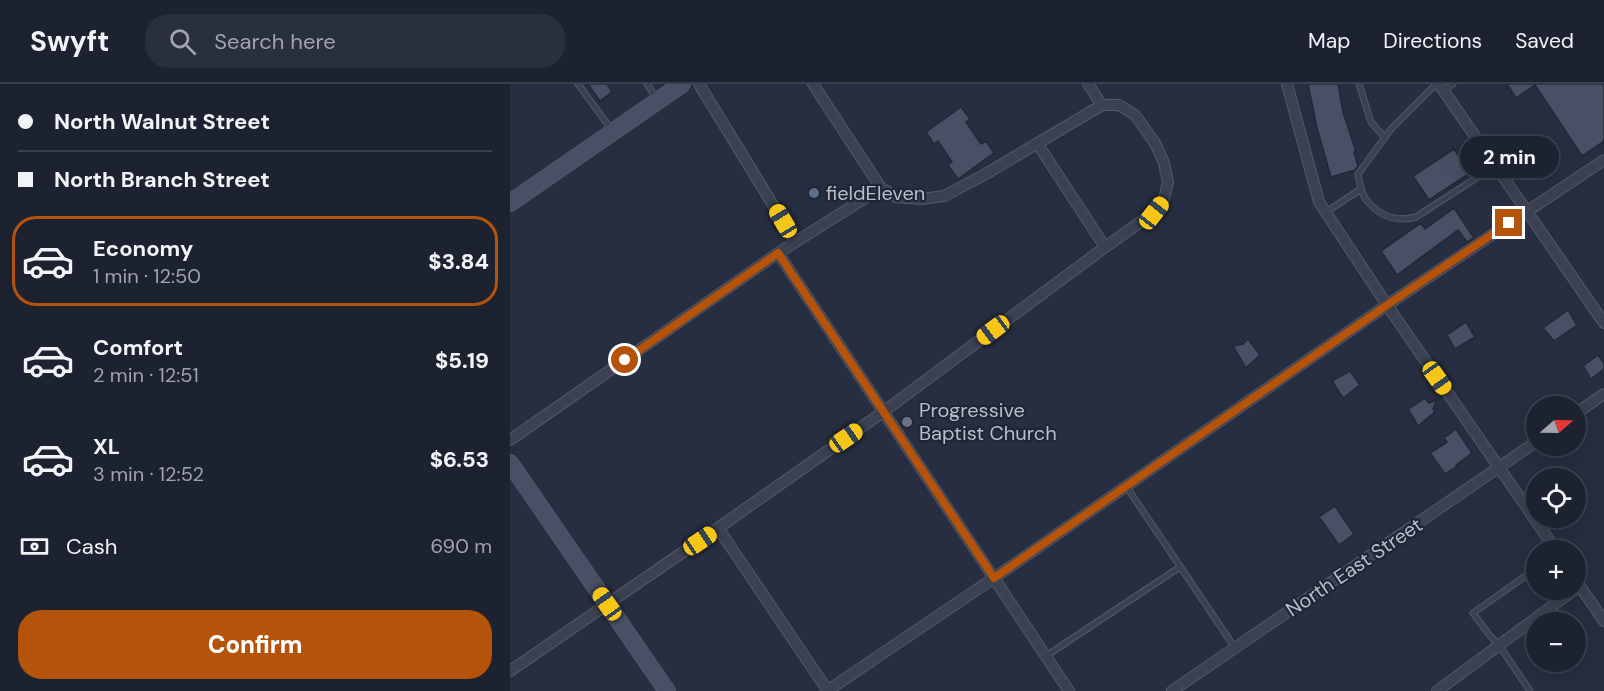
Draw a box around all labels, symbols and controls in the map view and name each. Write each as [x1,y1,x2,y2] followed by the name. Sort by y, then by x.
[145,14,565,68] search box
[30,23,109,60] text: Swyft
[166,25,199,58] icon: search
[214,27,336,56] text: Search here
[1308,27,1350,55] text: Map
[1383,27,1482,55] text: Directions
[1515,27,1574,55] text: Saved
[54,107,270,136] text: North Walnut Street
[1460,136,1558,178] callout: 2 min
[1483,144,1536,170] text: 2 min
[54,165,270,194] text: North Branch Street
[826,180,925,206] place label: fieldEleven
[807,186,821,200] marker: fieldEleven
[1136,193,1172,233] car
[766,201,800,241] car
[1495,209,1522,236] route end
[21,234,75,288] icon: car
[93,234,193,263] text: Economy
[428,247,489,276] text: $3.84
[93,263,201,289] text: 1 min · 12:50
[973,312,1013,348] car
[21,333,75,387] icon: car
[93,333,183,362] text: Comfort
[435,346,489,375] text: $5.19
[611,346,638,373] route start
[1419,358,1455,398] car
[93,362,199,388] text: 2 min · 12:51
[1526,396,1586,456] north arrow
[1526,396,1586,672] map controls
[919,397,1057,446] place label: Progressive Baptist Church
[900,415,914,429] marker: Progressive Baptist Church
[826,420,866,456] car
[21,432,75,486] icon: car
[93,432,120,461] text: XL
[430,445,489,474] text: $6.53
[93,461,204,487] text: 3 min · 12:52
[1526,468,1586,528] button: locate
[1281,512,1427,622] street label: North East Street
[680,523,720,559] car
[18,530,51,563] icon: cash
[66,532,117,561] text: Cash
[430,533,492,559] text: 690 m
[1526,540,1586,600] button: +
[589,584,625,624] car
[18,610,492,679] button: Confirm
[1526,612,1586,672] button: −

